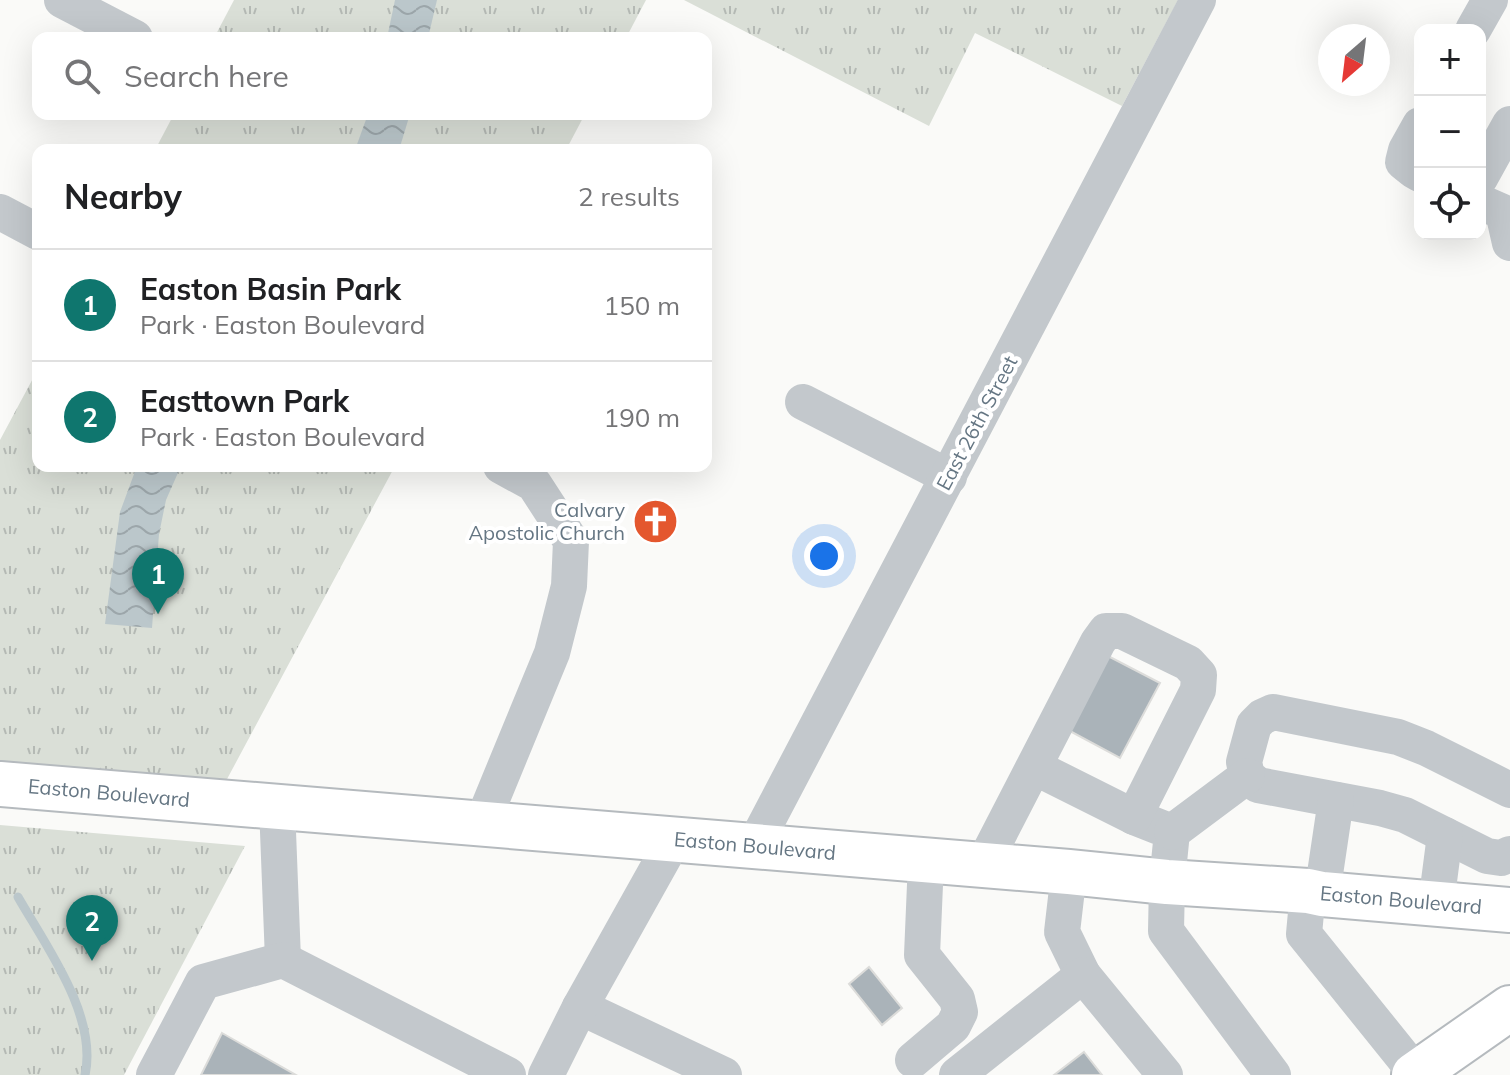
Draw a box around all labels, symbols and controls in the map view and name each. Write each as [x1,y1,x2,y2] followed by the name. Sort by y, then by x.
[1318,24,1390,96] north arrow
[1414,24,1486,240] map controls
[1414,24,1486,96] button: +
[32,32,712,120] search box
[60,54,104,98] icon: search
[124,57,289,95] text: Search here
[1414,96,1486,168] button: −
[1414,168,1486,240] button: locate
[64,175,182,218] text: Nearby
[578,180,680,213] text: 2 results
[140,270,401,308] text: Easton Basin Park
[82,289,98,322] text: 1
[604,289,680,322] text: 150 m
[140,308,425,341] text: Park · Easton Boulevard
[931,351,1023,494] street label: East 26th Street
[140,382,349,420] text: Easttown Park
[82,401,98,434] text: 2
[604,401,680,434] text: 190 m
[140,420,425,453] text: Park · Easton Boulevard
[468,497,625,545] place label: Calvary Apostolic Church
[632,498,680,546] church icon: Calvary Apostolic Church
[804,536,844,576] your location
[132,548,184,614] pin: 1
[27,773,191,812] street label: Easton Boulevard
[673,826,837,865] street label: Easton Boulevard
[1319,880,1483,919] street label: Easton Boulevard
[66,895,118,961] pin: 2

